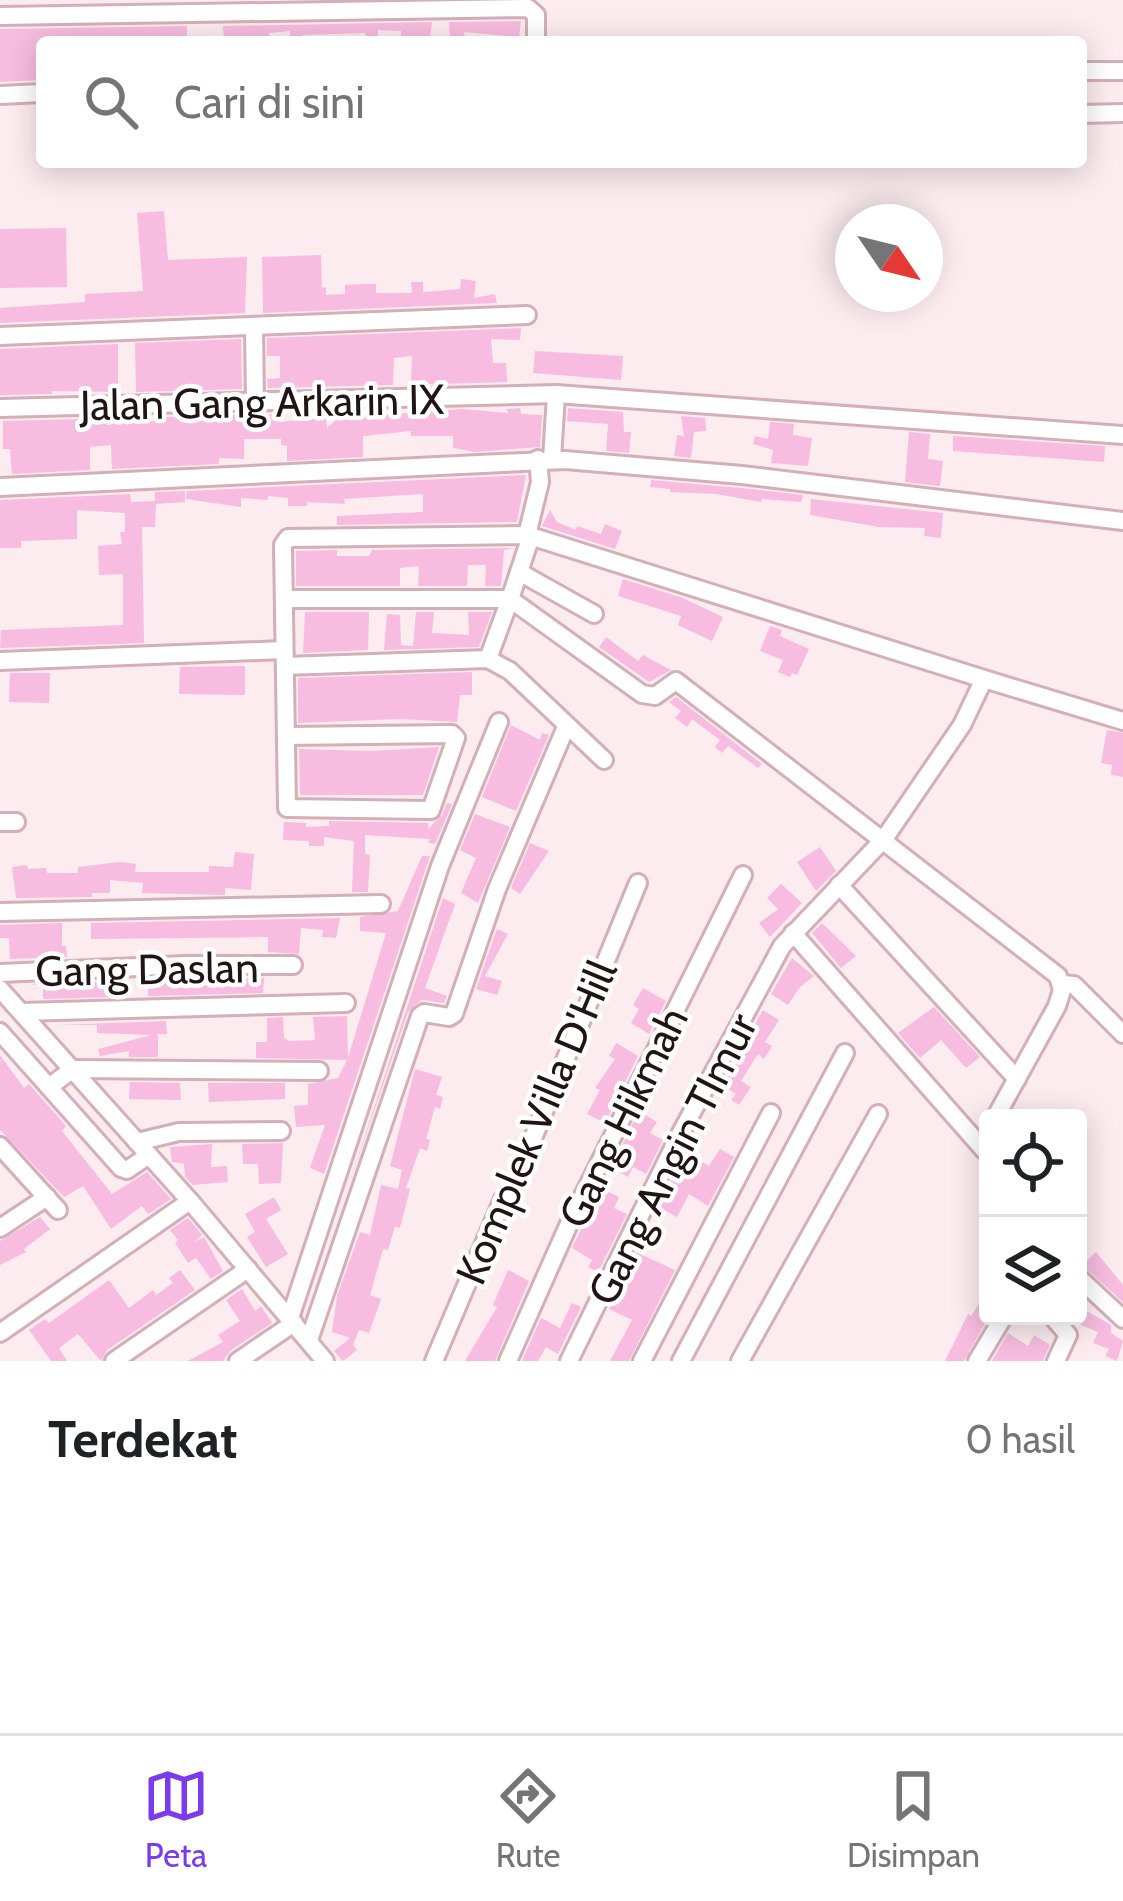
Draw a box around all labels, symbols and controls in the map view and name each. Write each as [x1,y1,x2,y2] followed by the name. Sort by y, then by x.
[36,36,1087,168] search box
[78,69,144,135] icon: search
[174,75,365,129] text: Cari di sini
[835,204,943,312] north arrow
[78,373,445,431] street label: Jalan Gang Arkarin IX
[35,941,259,997] street label: Gang Daslan
[444,952,628,1292] street label: Komplek Villa D'Hill
[547,998,699,1236] street label: Gang Hikmah
[576,1004,768,1313] street label: Gang Angin TImur
[979,1109,1087,1325] map controls
[979,1109,1087,1217] button: locate
[979,1217,1087,1325] button: layers
[48,1408,238,1470] text: Terdekat
[966,1415,1075,1463] text: 0 hasil
[143,1763,209,1875] tab: Peta
[495,1763,561,1875] tab: Rute
[847,1763,980,1875] tab: Disimpan

